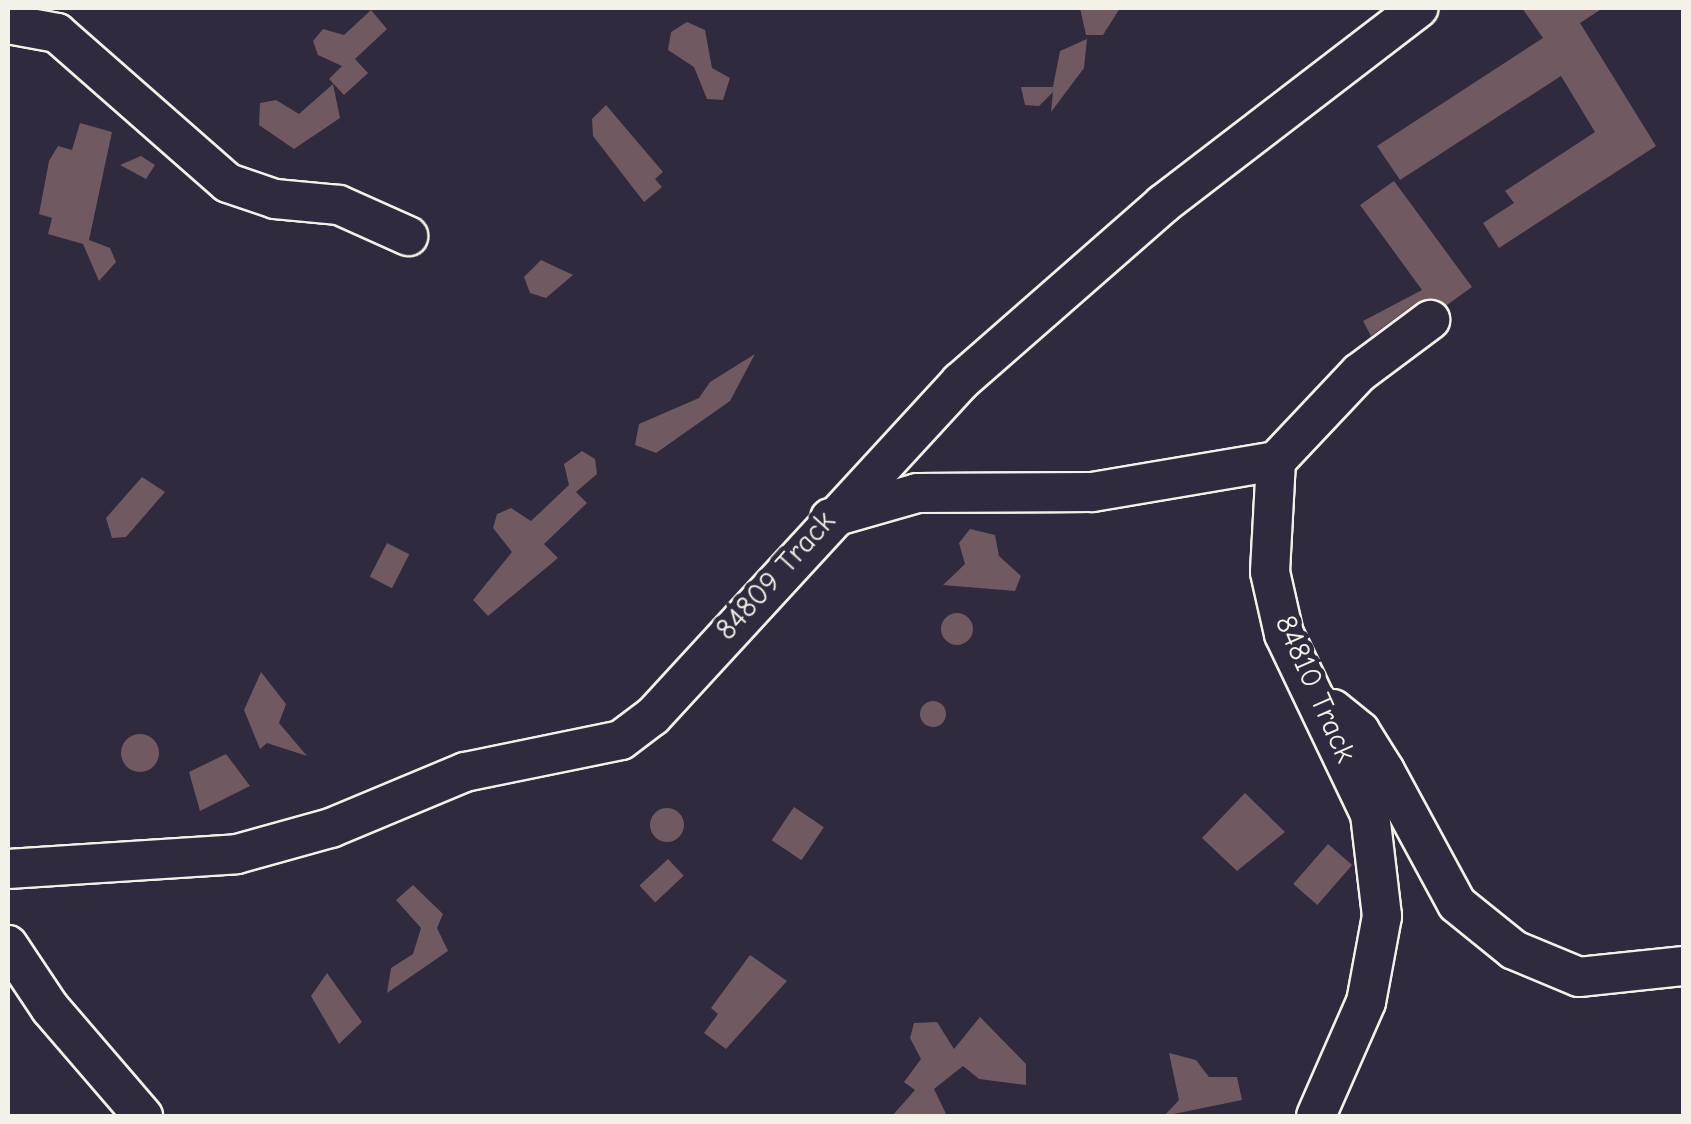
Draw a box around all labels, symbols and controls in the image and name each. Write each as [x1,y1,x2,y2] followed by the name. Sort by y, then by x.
[709,504,843,648] street label: 84809 Track
[1267,610,1363,768] street label: 84810 Track

